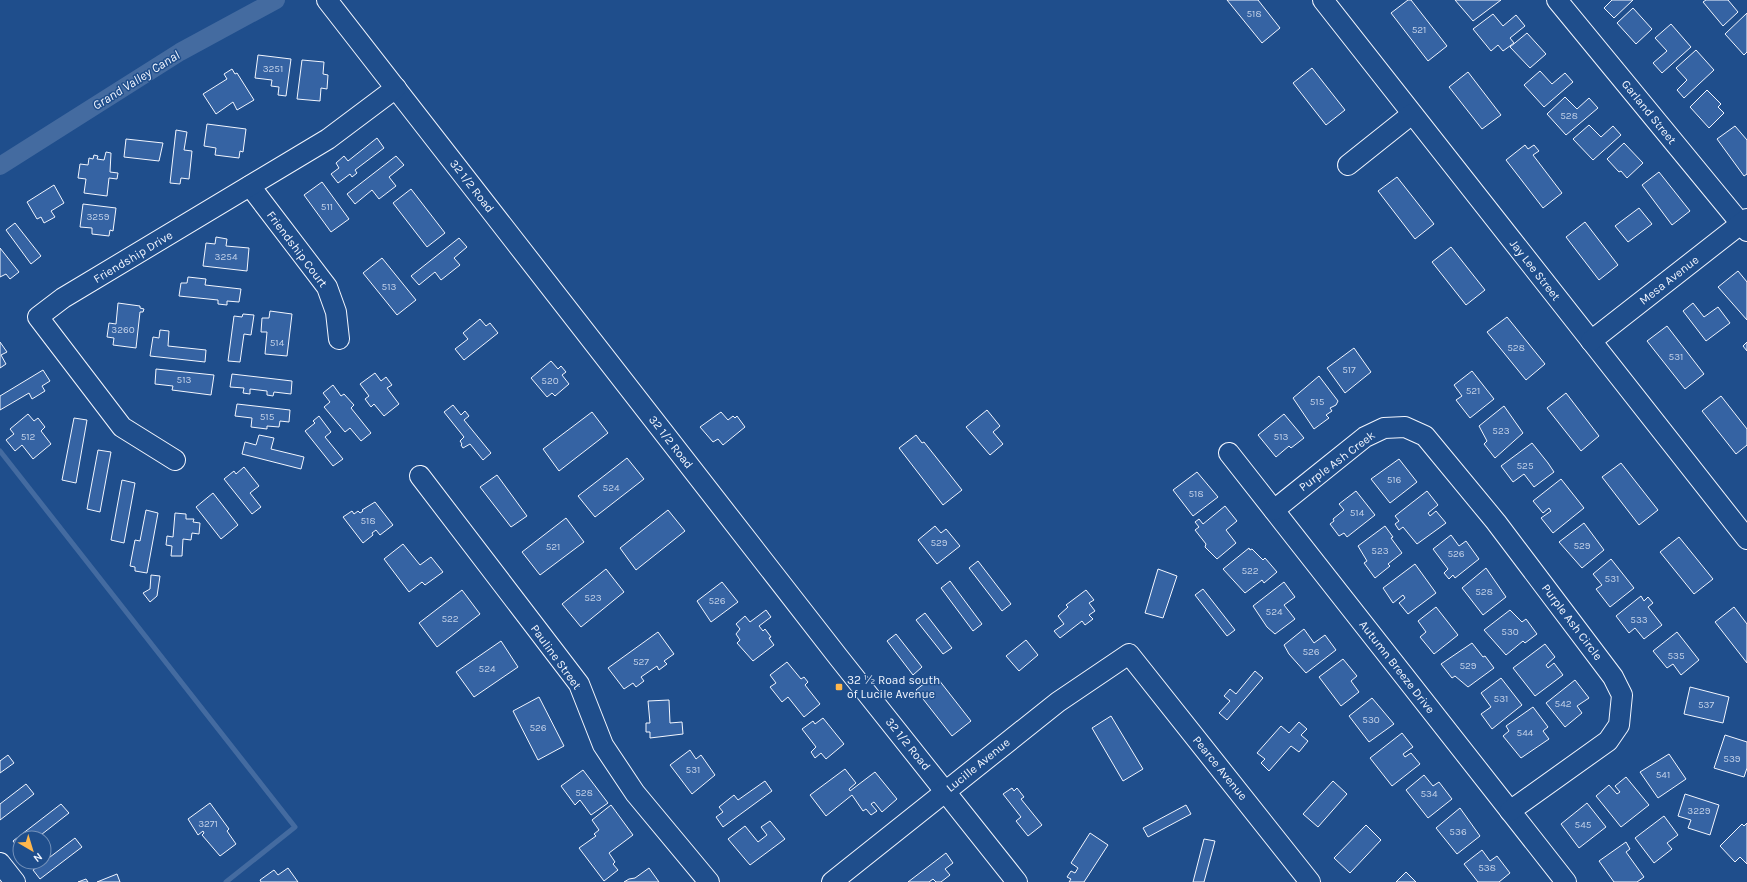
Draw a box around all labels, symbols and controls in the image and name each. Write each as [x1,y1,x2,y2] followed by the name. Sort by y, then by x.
[1246,8,1262,20] house number: 518
[1412,24,1426,36] house number: 521
[90,47,182,113] water label: Grand Valley Canal
[263,63,283,75] house number: 3251
[1619,77,1680,147] street label: Garland Street
[1560,110,1578,122] house number: 528
[447,157,497,215] street label: 32 1/2 Road
[321,201,333,213] house number: 511
[264,208,330,290] street label: Friendship Court
[86,211,110,223] house number: 3259
[91,228,175,286] street label: Friendship Drive
[1507,237,1563,304] street label: Jay Lee Street
[215,251,238,263] house number: 3254
[1636,252,1702,308] street label: Mesa Avenue
[382,281,397,293] house number: 513
[111,324,135,336] house number: 3260
[270,337,285,349] house number: 514
[1507,342,1525,354] house number: 528
[1669,351,1683,363] house number: 531
[1342,364,1356,376] house number: 517
[177,374,192,386] house number: 513
[541,375,559,387] house number: 520
[1466,385,1480,397] house number: 521
[1310,396,1325,408] house number: 515
[260,411,275,423] house number: 515
[646,413,696,471] street label: 32 1/2 Road
[1492,425,1510,437] house number: 523
[1296,428,1378,494] street label: Purple Ash Creek
[21,431,36,443] house number: 512
[1274,431,1289,443] house number: 513
[1516,460,1534,472] house number: 525
[1387,474,1402,486] house number: 516
[602,482,620,494] house number: 524
[1188,488,1204,500] house number: 518
[1350,507,1365,519] house number: 514
[360,515,376,527] house number: 518
[930,537,948,549] house number: 529
[1573,540,1591,552] house number: 529
[546,541,560,553] house number: 521
[1371,545,1389,557] house number: 523
[1447,548,1465,560] house number: 526
[1241,565,1259,577] house number: 522
[1605,573,1619,585] house number: 531
[1539,581,1605,663] street label: Purple Ash Circle
[1475,586,1493,598] house number: 528
[584,592,602,604] house number: 523
[708,595,726,607] house number: 526
[1265,606,1283,618] house number: 524
[441,613,459,625] house number: 522
[1630,614,1648,626] house number: 533
[1356,618,1438,716] street label: Autumn Breeze Drive
[528,622,584,693] street label: Pauline Street
[1501,626,1519,638] house number: 530
[1302,646,1320,658] house number: 526
[1667,650,1685,662] house number: 535
[633,656,649,668] house number: 527
[1459,660,1477,672] house number: 529
[478,663,496,675] house number: 524
[847,673,940,701] place label: 32 ½ Road south of Lucile Avenue
[834,682,844,692] marker: 32 ½ Road south of Lucile Avenue
[1494,693,1508,705] house number: 531
[1554,698,1572,710] house number: 542
[1698,699,1714,711] house number: 537
[1362,714,1380,726] house number: 530
[883,715,933,773] street label: 32 1/2 Road
[529,722,547,734] house number: 526
[1517,727,1534,739] house number: 544
[1190,733,1250,803] street label: Pearce Avenue
[943,735,1013,795] street label: Lucille Avenue
[1723,753,1741,765] house number: 539
[686,764,700,776] house number: 531
[1656,769,1670,781] house number: 541
[575,787,593,799] house number: 528
[1420,788,1438,800] house number: 534
[1687,805,1711,817] house number: 3229
[198,818,218,830] house number: 3271
[1575,819,1592,831] house number: 545
[1449,826,1467,838] house number: 536
[12,830,52,870] north arrow
[31,850,45,865] text: N
[1478,862,1496,874] house number: 538

